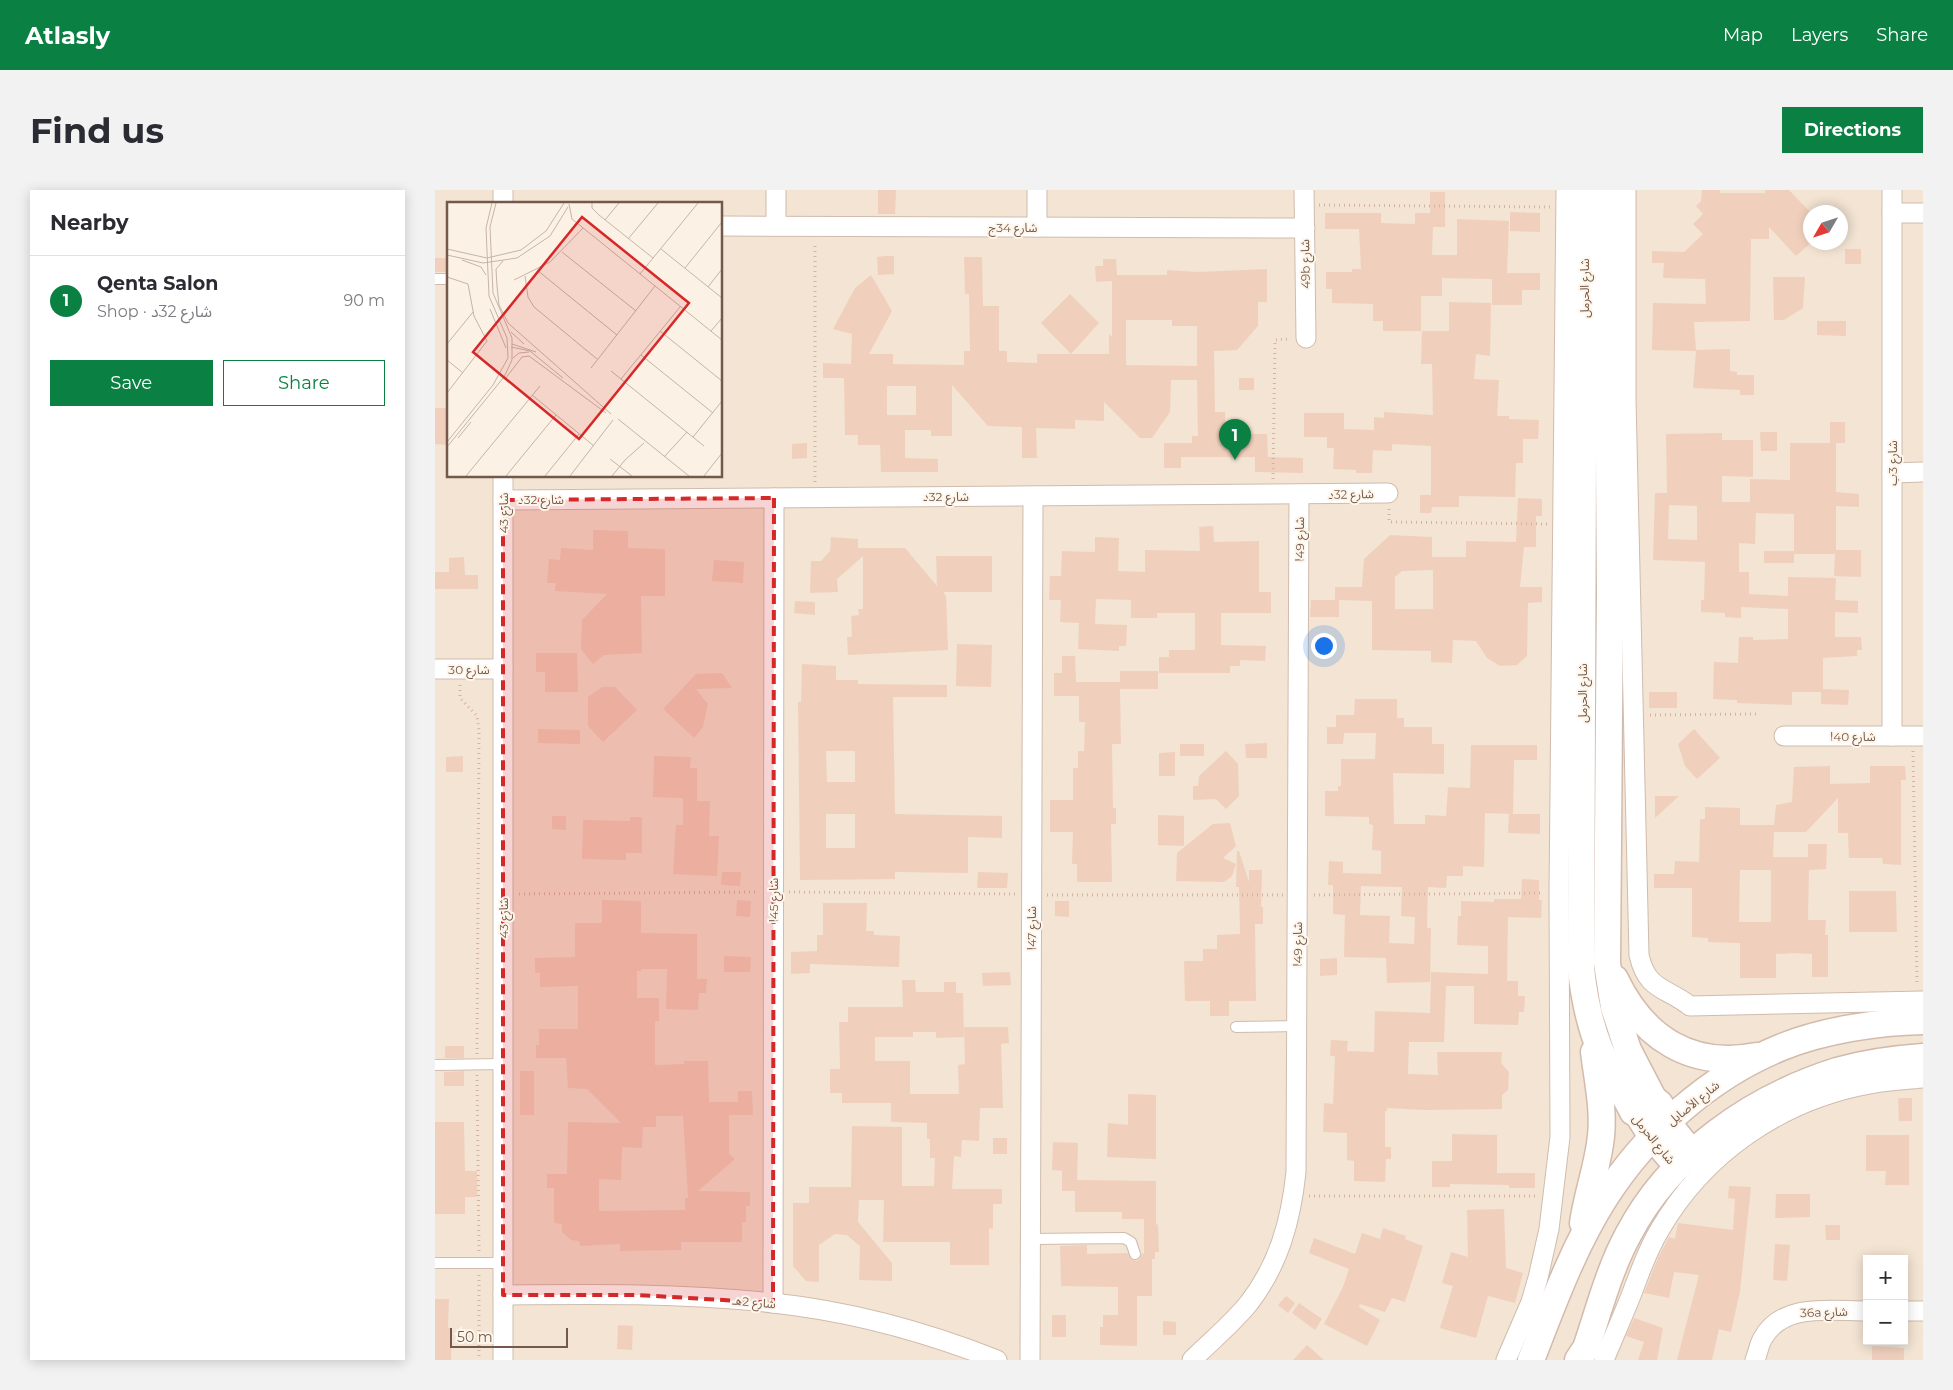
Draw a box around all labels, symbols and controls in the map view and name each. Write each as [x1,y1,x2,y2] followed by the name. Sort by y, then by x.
[25,21,110,50] text: Atlasly
[1723,24,1763,46] text: Map
[1791,24,1848,46] text: Layers
[1876,24,1928,46] text: Share
[1782,107,1923,153] button: Directions
[30,109,164,152] text: Find us
[447,202,723,478] inset map
[1803,205,1848,250] north arrow
[50,210,129,235] text: Nearby
[989,220,1037,237] street label: شارع 34ج
[1297,239,1315,289] street label: 49b شارع
[1577,258,1594,318] street label: شارع الحرمل
[97,272,218,295] text: Qenta Salon
[63,291,69,310] text: 1
[343,291,385,310] text: 90 m
[97,302,212,321] text: Shop · شارع 32د
[50,360,213,406] button: Save
[223,360,385,406] button: Share
[1219,419,1251,460] pin: 1
[1885,440,1902,486] street label: شارع 3ب
[1328,486,1374,504] street label: شارع 32د
[923,489,969,506] street label: شارع 32د
[496,492,513,534] street label: شارع 43
[518,492,564,509] street label: شارع 32د
[1292,517,1309,561] street label: شارع 49ا
[1311,633,1337,659] your location
[448,662,490,679] street label: شارع 30
[1575,663,1592,723] street label: شارع الحرمل
[1830,729,1876,746] street label: شارع 40ا
[766,878,783,922] street label: شارع 45ا
[496,897,513,939] street label: شارع 43
[1024,906,1041,950] street label: شارع 47ا
[1290,922,1307,966] street label: شارع 49ا
[1664,1077,1723,1130] street label: شارع الأصايل
[1628,1111,1679,1168] street label: شارع الحرمل
[1863,1255,1908,1345] map controls
[1863,1255,1908,1300] button: +
[731,1293,776,1313] street label: شارع 2هـ
[1863,1300,1908,1345] button: −
[1800,1304,1848,1322] street label: 36a شارع
[450,1325,567,1348] scale bar
[457,1328,493,1346] text: 50 m

